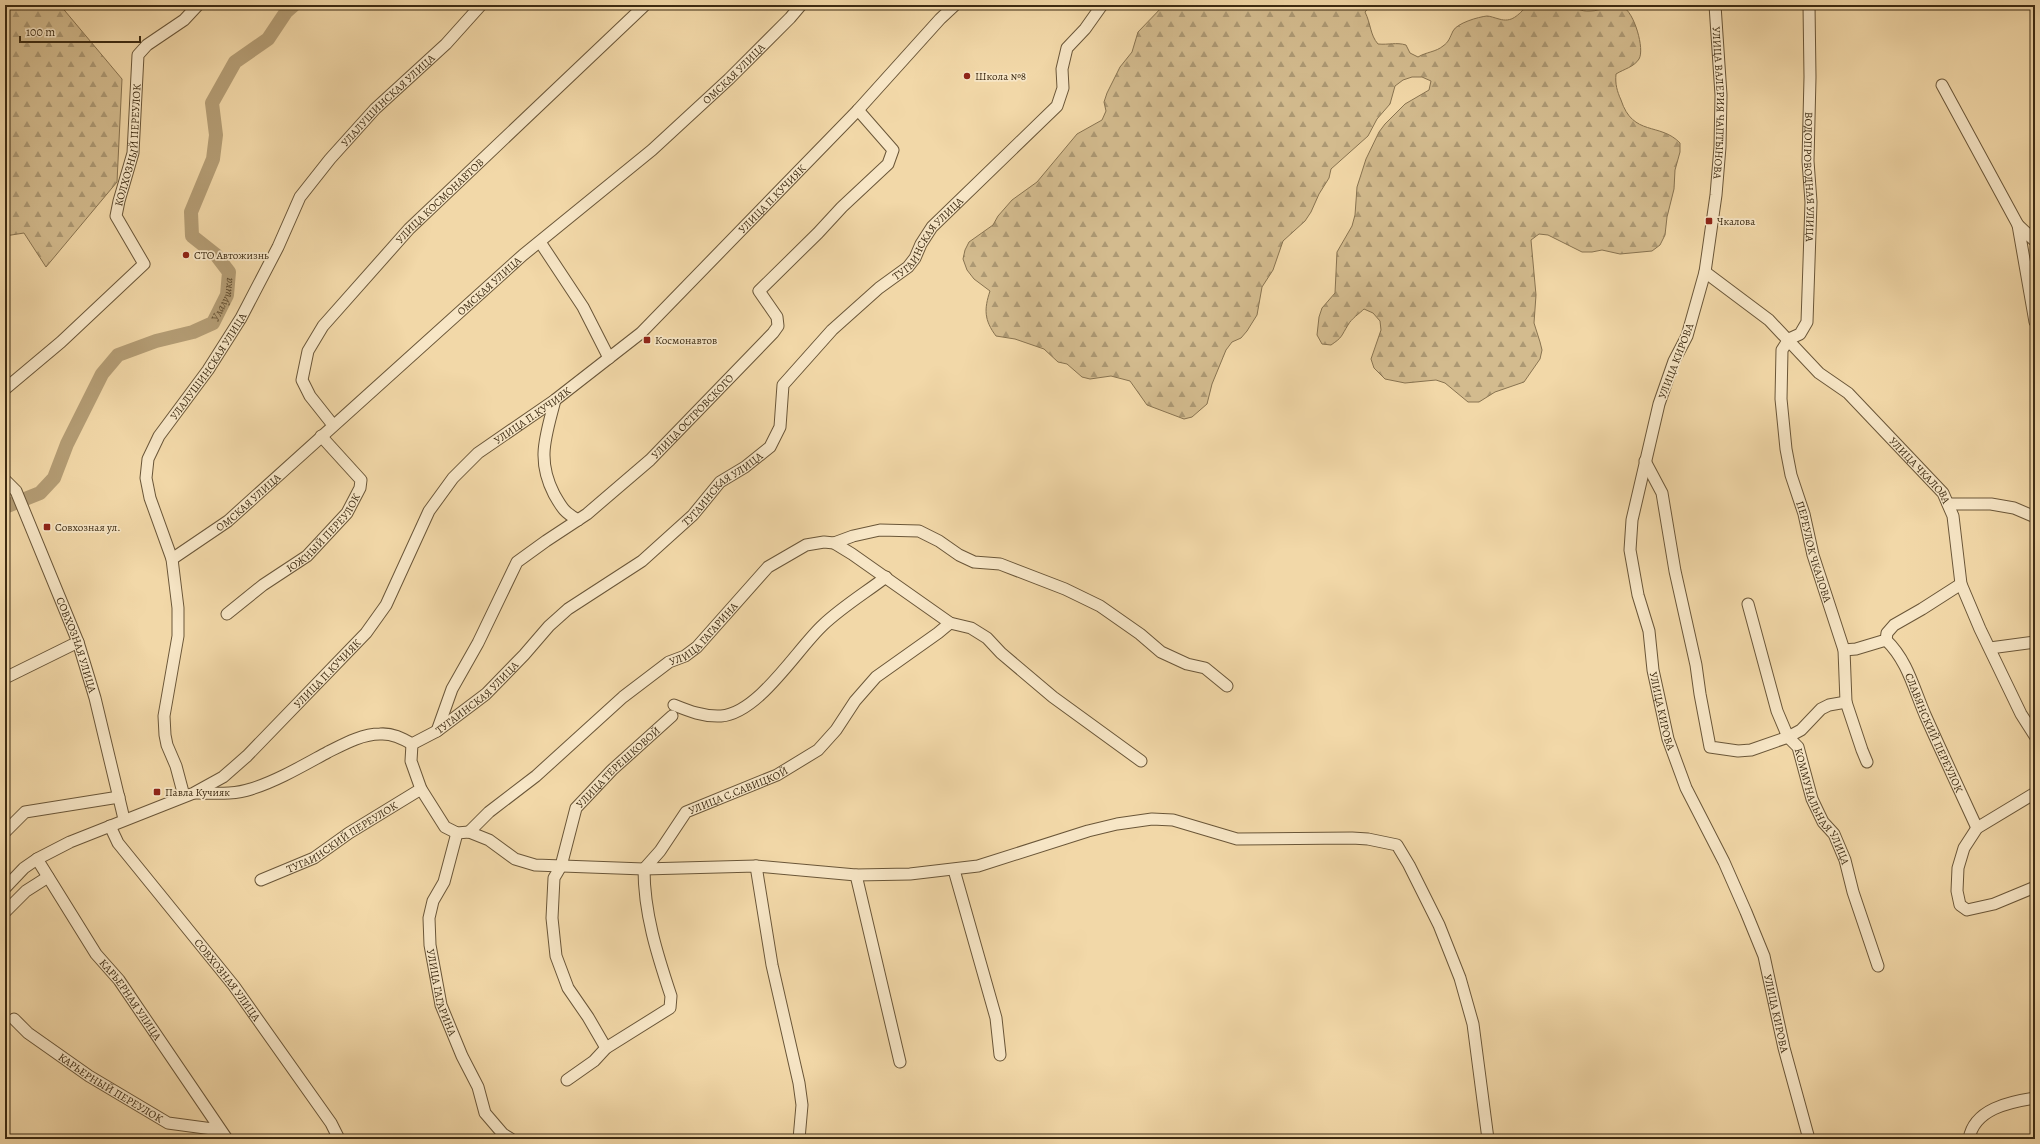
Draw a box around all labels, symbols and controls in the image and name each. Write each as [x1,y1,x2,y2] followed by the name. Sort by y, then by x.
[20,18,140,44] scale bar
[26,24,55,40] text: 100 m
[1709,26,1729,180] street label: УЛИЦА ВАЛЕРИЯ ЧАПТЫНОВА
[699,39,769,107] street label: ОМСКАЯ УЛИЦА
[337,50,438,150] street label: УЛАЛУШИНСКАЯ УЛИЦА
[975,69,1026,84] place label: Школа №8
[962,71,972,81] marker: Школа №8
[111,83,144,207] street label: КОЛХОЗНЫЙ ПЕРЕУЛОК
[1800,112,1819,243] street label: ВОДОПРОВОДНАЯ УЛИЦА
[392,155,487,247] street label: УЛИЦА КОСМОНАВТОВ
[735,161,809,236] street label: УЛИЦА П.КУЧИЯК
[889,193,967,283] street label: ТУГАИНСКАЯ УЛИЦА
[1717,214,1756,229] place label: Чкалова
[1704,216,1714,226] marker: Чкалова
[194,248,269,263] place label: СТО Автожизнь
[181,250,191,260] marker: СТО Автожизнь
[454,252,525,319] street label: ОМСКАЯ УЛИЦА
[207,276,237,324] water label: Улалушка
[166,310,250,423] street label: УЛАЛУШИНСКАЯ УЛИЦА
[1655,321,1697,401] street label: УЛИЦА КИРОВА
[655,333,717,348] place label: Космонавтов
[642,335,652,345] marker: Космонавтов
[648,370,737,462] street label: УЛИЦА ОСТРОВСКОГО
[491,383,574,447] street label: УЛИЦА П.КУЧИЯК
[1886,434,1954,506] street label: УЛИЦА ЧКАЛОВА
[678,448,766,529] street label: ТУГАИНСКАЯ УЛИЦА
[213,469,284,535] street label: ОМСКАЯ УЛИЦА
[283,491,363,575] street label: ЮЖНЫЙ ПЕРЕУЛОК
[1793,499,1836,605] street label: ПЕРЕУЛОК ЧКАЛОВА
[55,520,121,535] place label: Совхозная ул.
[42,522,52,532] marker: Совхозная ул.
[53,595,101,695] street label: СОВХОЗНАЯ УЛИЦА
[667,598,741,669] street label: УЛИЦА ГАГАРИНА
[290,635,364,711] street label: УЛИЦА П.КУЧИЯК
[432,657,522,737] street label: ТУГАИНСКАЯ УЛИЦА
[1646,670,1679,753] street label: УЛИЦА КИРОВА
[1902,670,1967,795] street label: СЛАВЯНСКИЙ ПЕРЕУЛОК
[573,723,663,811] street label: УЛИЦА ТЕРЕШКОВОЙ
[1791,746,1853,867] street label: КОММУНАЛЬНАЯ УЛИЦА
[686,763,791,818] street label: УЛИЦА С.САВИЦКОЙ
[165,785,230,800] place label: Павла Кучияк
[152,787,162,797] marker: Павла Кучияк
[284,798,400,876] street label: ТУГАИНСКИЙ ПЕРЕУЛОК
[191,935,264,1024] street label: СОВХОЗНАЯ УЛИЦА
[423,948,461,1038] street label: УЛИЦА ГАГАРИНА
[96,955,165,1043] street label: КАРЬЕРНАЯ УЛИЦА
[1761,973,1793,1055] street label: УЛИЦА КИРОВА
[55,1049,166,1126] street label: КАРЬЕРНЫЙ ПЕРЕУЛОК

